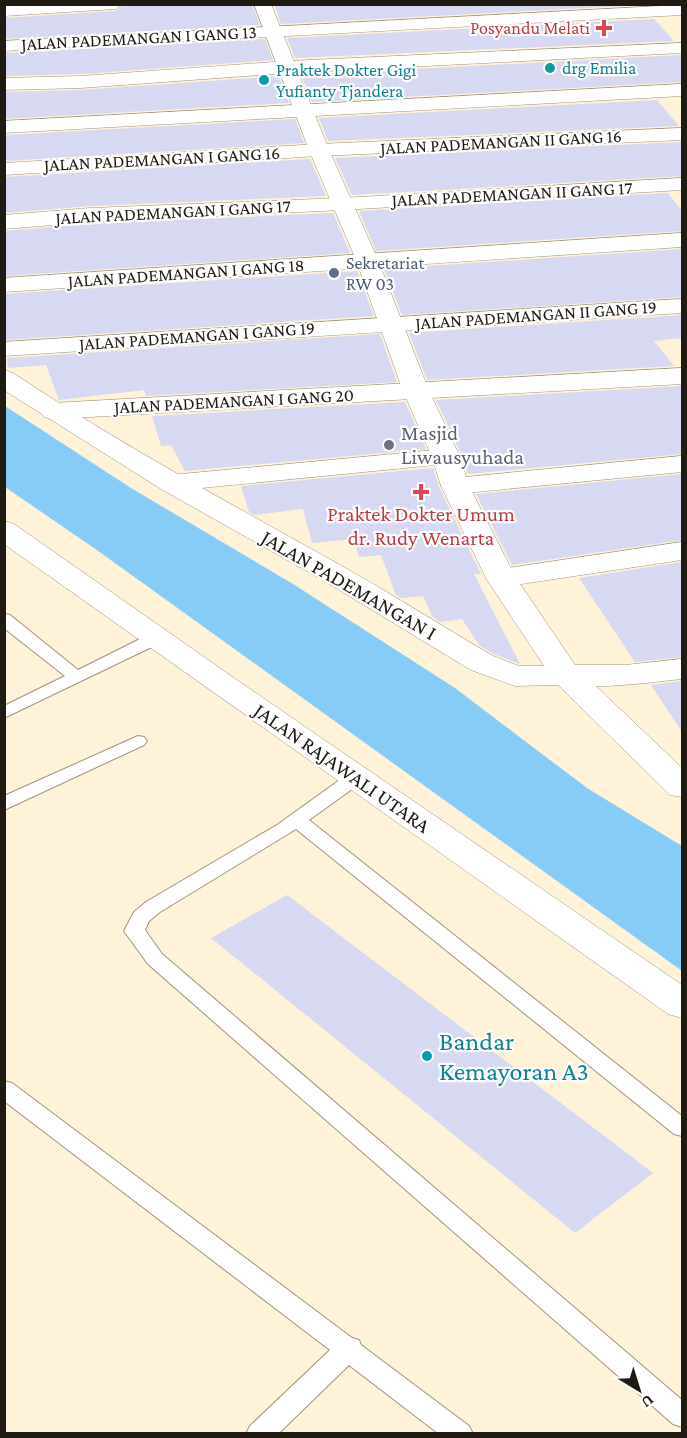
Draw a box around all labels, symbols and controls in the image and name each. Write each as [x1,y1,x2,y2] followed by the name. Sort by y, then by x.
[470,18,590,38] place label: Posyandu Melati
[595,19,613,37] marker: Posyandu Melati
[19,22,257,54] street label: JALAN PADEMANGAN I GANG 13
[562,58,636,78] place label: drg Emilia
[276,60,417,102] place label: Praktek Dokter Gigi Yufianty Tjandera
[543,61,557,75] marker: drg Emilia
[257,73,271,87] marker: Praktek Dokter Gigi Yufianty Tjandera
[378,126,622,158] street label: JALAN PADEMANGAN II GANG 16
[41,143,281,175] street label: JALAN PADEMANGAN I GANG 16
[389,178,633,210] street label: JALAN PADEMANGAN II GANG 17
[53,196,291,228] street label: JALAN PADEMANGAN I GANG 17
[346,253,425,294] place label: Sekretariat RW 03
[65,255,305,291] street label: JALAN PADEMANGAN I GANG 18
[327,266,341,280] marker: Sekretariat RW 03
[413,297,657,334] street label: JALAN PADEMANGAN II GANG 19
[76,318,316,354] street label: JALAN PADEMANGAN I GANG 19
[112,385,354,417] street label: JALAN PADEMANGAN I GANG 20
[401,421,524,469] place label: Masjid Liwausyuhada
[382,438,396,452] marker: Masjid Liwausyuhada
[414,485,428,499] marker: Praktek Dokter Umum dr. Rudy Wenarta
[327,502,515,550] place label: Praktek Dokter Umum dr. Rudy Wenarta
[255,524,441,645] street label: JALAN PADEMANGAN I
[248,697,435,838] street label: JALAN RAJAWALI UTARA
[439,1027,589,1086] place label: Bandar Kemayoran A3
[420,1049,434,1063] marker: Bandar Kemayoran A3
[609,1360,669,1420] north arrow
[638,1391,657,1412] text: U

